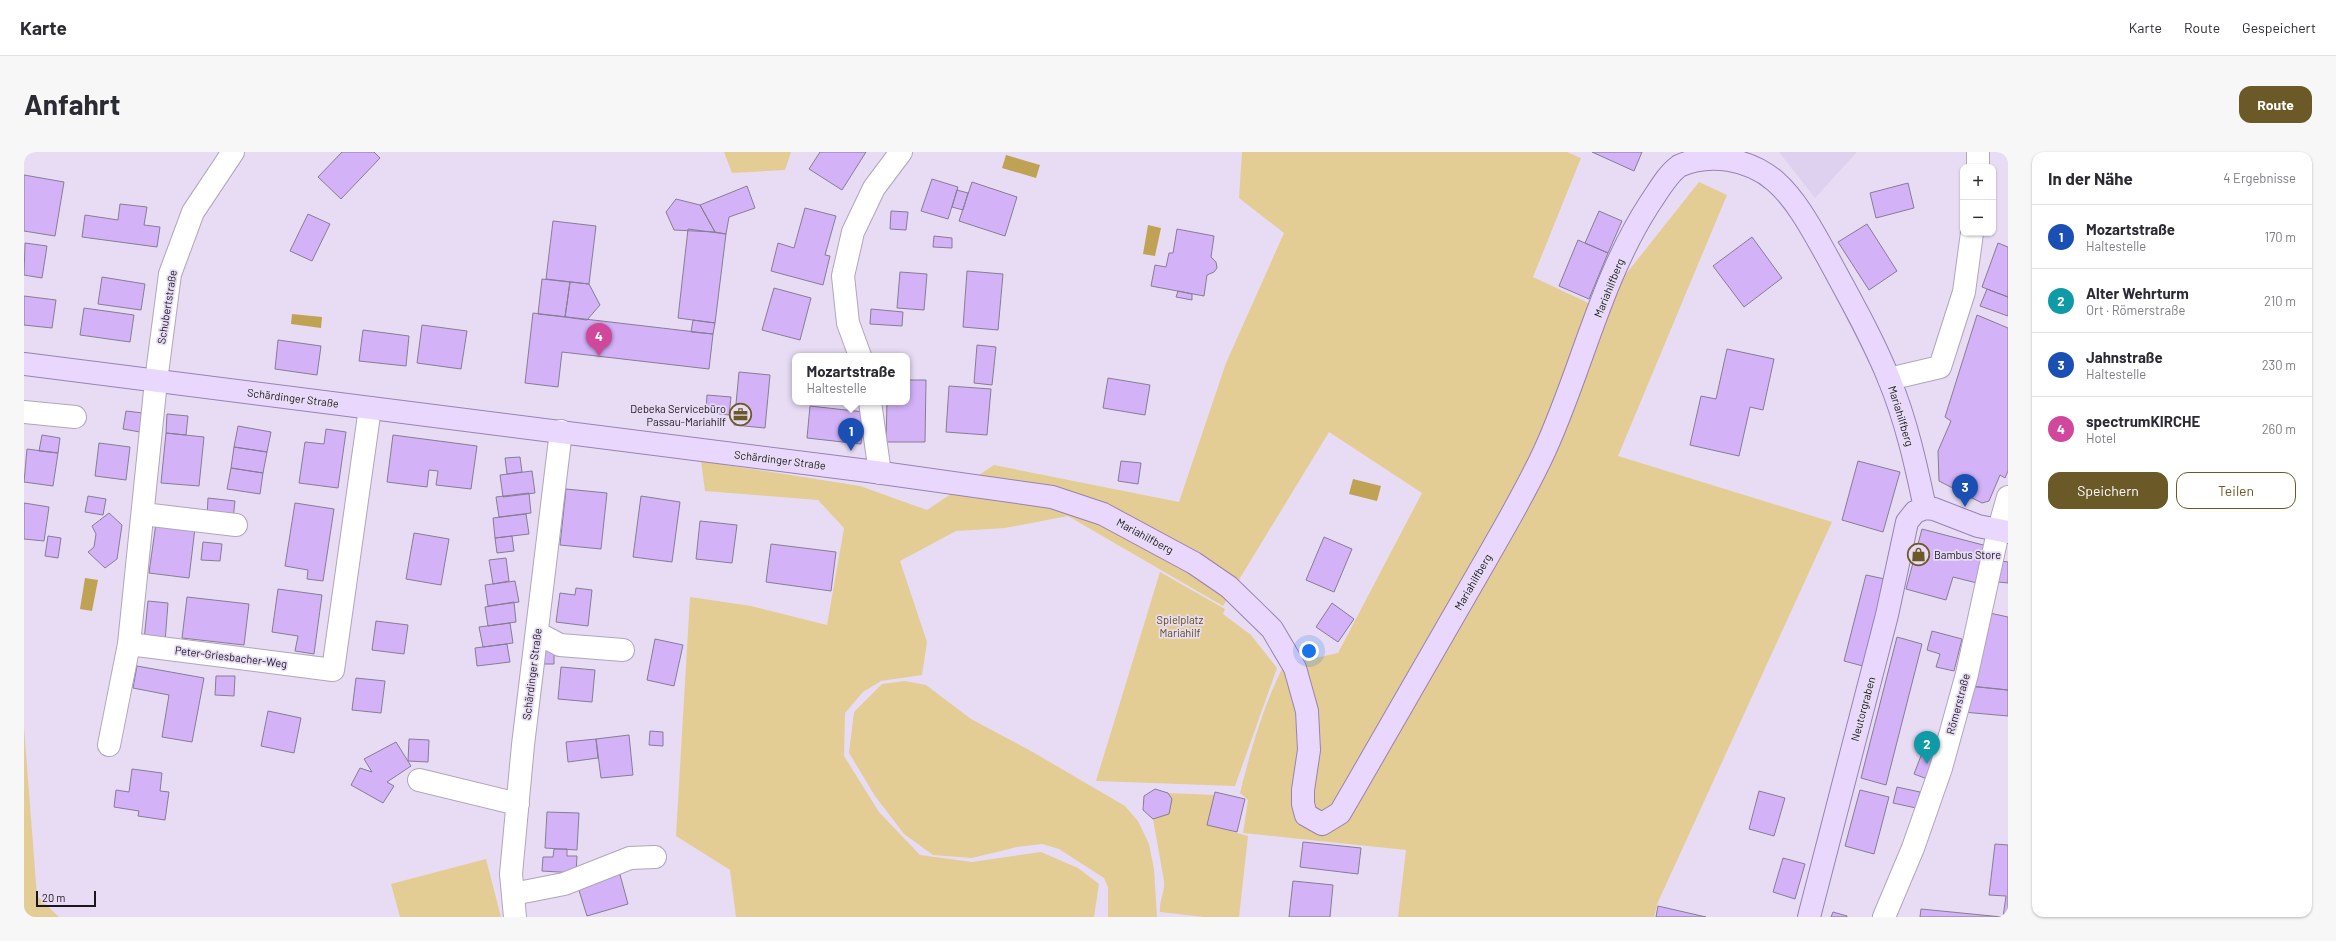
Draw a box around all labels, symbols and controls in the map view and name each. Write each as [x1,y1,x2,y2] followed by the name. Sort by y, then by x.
[20,16,67,39] text: Karte
[2129,19,2162,36] text: Karte
[2184,19,2220,36] text: Route
[2242,19,2316,36] text: Gespeichert
[2239,86,2312,123] button: Route
[24,87,120,121] text: Anfahrt
[1960,164,1996,236] map controls
[1960,164,1996,200] button: +
[2048,168,2133,188] text: In der Nähe
[2223,170,2296,186] text: 4 Ergebnisse
[1960,200,1996,236] button: −
[2086,220,2175,238] text: Mozartstraße
[2059,229,2063,245] text: 1
[2265,229,2296,245] text: 170 m
[2086,238,2146,254] text: Haltestelle
[1591,256,1626,319] street label: Mariahilfberg
[154,269,179,345] street label: Schubertstraße
[2086,284,2189,302] text: Alter Wehrturm
[2057,293,2065,309] text: 2
[2264,293,2296,309] text: 210 m
[2086,302,2185,318] text: Ort · Römerstraße
[586,323,612,356] pin: 4
[2086,348,2163,366] text: Jahnstraße
[792,353,910,405] popup
[2057,357,2065,373] text: 3
[2262,357,2296,373] text: 230 m
[806,362,896,380] text: Mozartstraße
[2086,366,2146,382] text: Haltestelle
[806,380,867,396] text: Haltestelle
[1886,384,1917,448] street label: Mariahilfberg
[246,385,340,410] street label: Schärdinger Straße
[630,402,726,428] place label: Debeka Servicebüro Passau-Mariahilf
[728,402,754,428] office icon: Debeka Servicebüro Passau-Mariahilf
[2086,412,2200,430] text: spectrumKIRCHE
[838,418,864,451] pin: 1
[2057,421,2065,437] text: 4
[2262,421,2296,437] text: 260 m
[2086,430,2116,446] text: Hotel
[733,447,827,472] street label: Schärdinger Straße
[2048,472,2168,509] button: Speichern
[2176,472,2296,509] button: Teilen
[1952,474,1978,507] pin: 3
[1115,515,1176,556] street label: Mariahilfberg
[1906,542,1932,568] shop icon: Bambus Store
[1934,548,2001,561] place label: Bambus Store
[1451,551,1494,612] street label: Mariahilfberg
[1157,613,1203,639] park label: Spielplatz Mariahilf
[519,627,544,721] street label: Schärdinger Straße
[1299,641,1319,661] your location
[174,643,288,670] street label: Peter-Griesbacher-Weg
[1943,672,1972,736] street label: Römerstraße
[1848,675,1877,742] street label: Neutorgraben
[1914,731,1940,764] pin: 2
[36,889,96,908] scale bar
[42,891,65,904] text: 20 m

